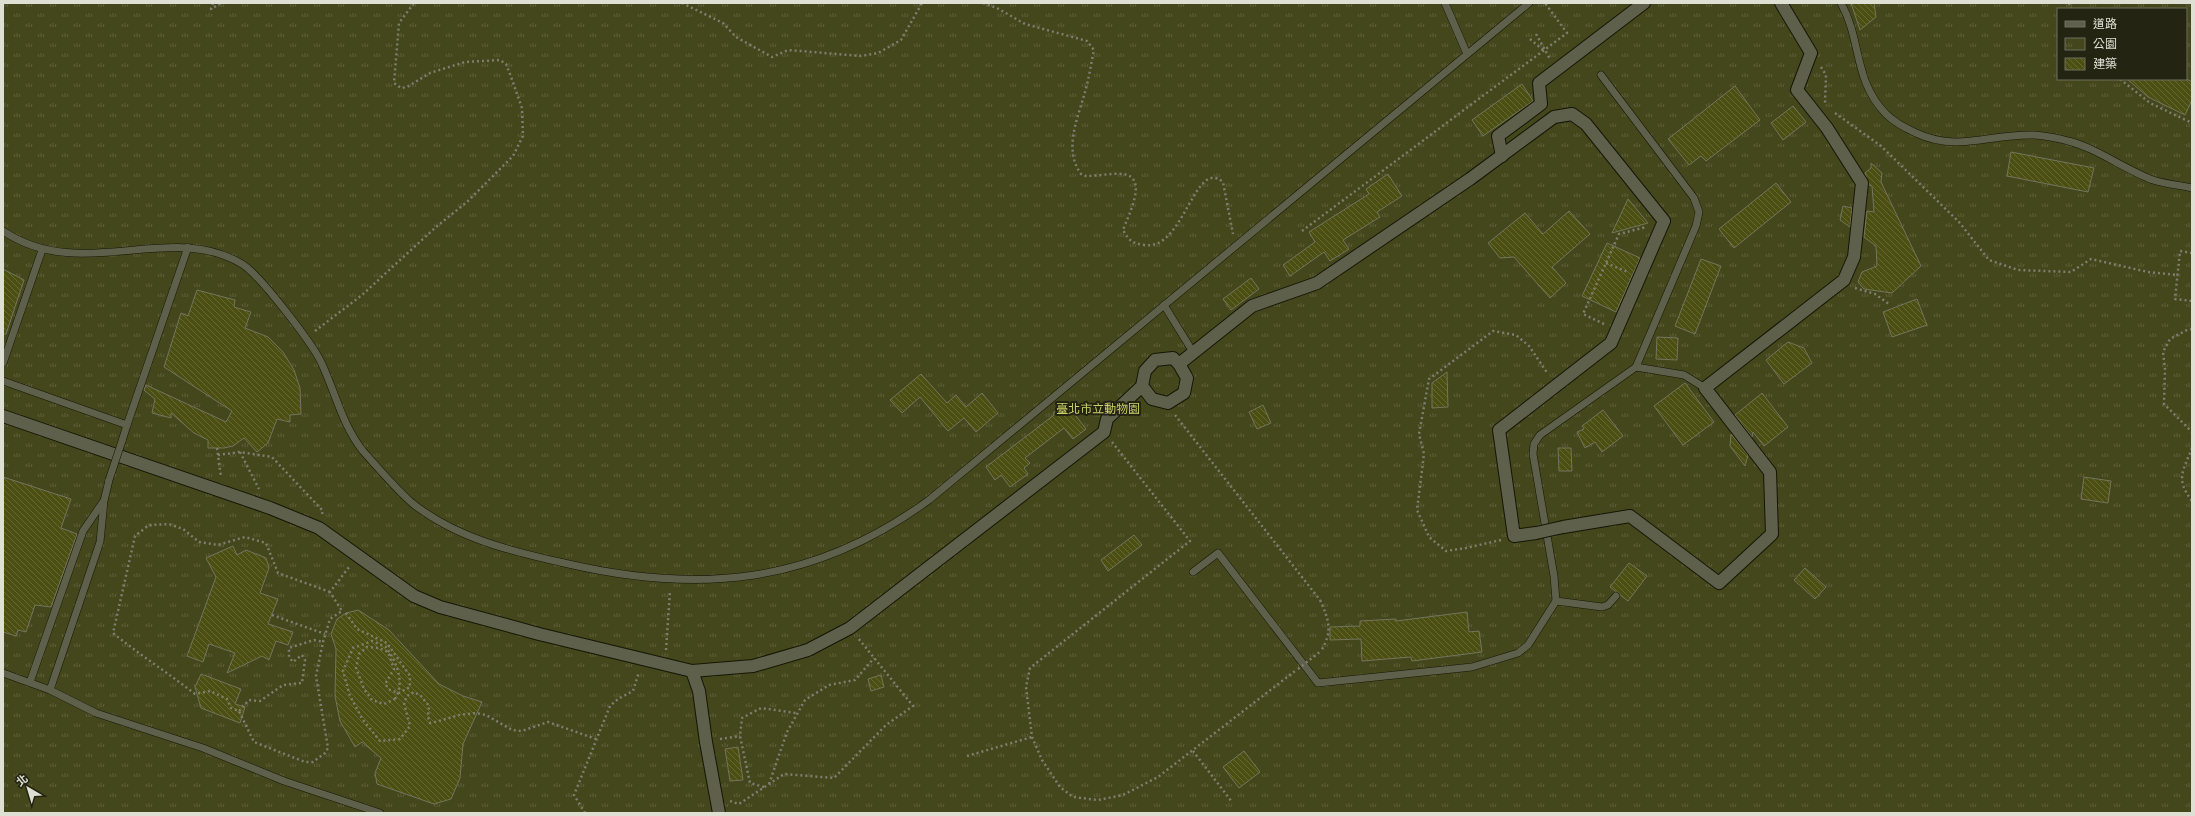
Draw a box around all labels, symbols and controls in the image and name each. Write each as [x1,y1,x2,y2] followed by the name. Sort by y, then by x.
[2057,8,2187,80] legend
[2093,16,2117,31] text: 道路
[2093,36,2117,51] text: 公園
[2093,56,2117,71] text: 建築
[1056,401,1140,416] park label: 臺北市立動物園
[8,768,48,808] north arrow
[13,771,30,788] text: 北

